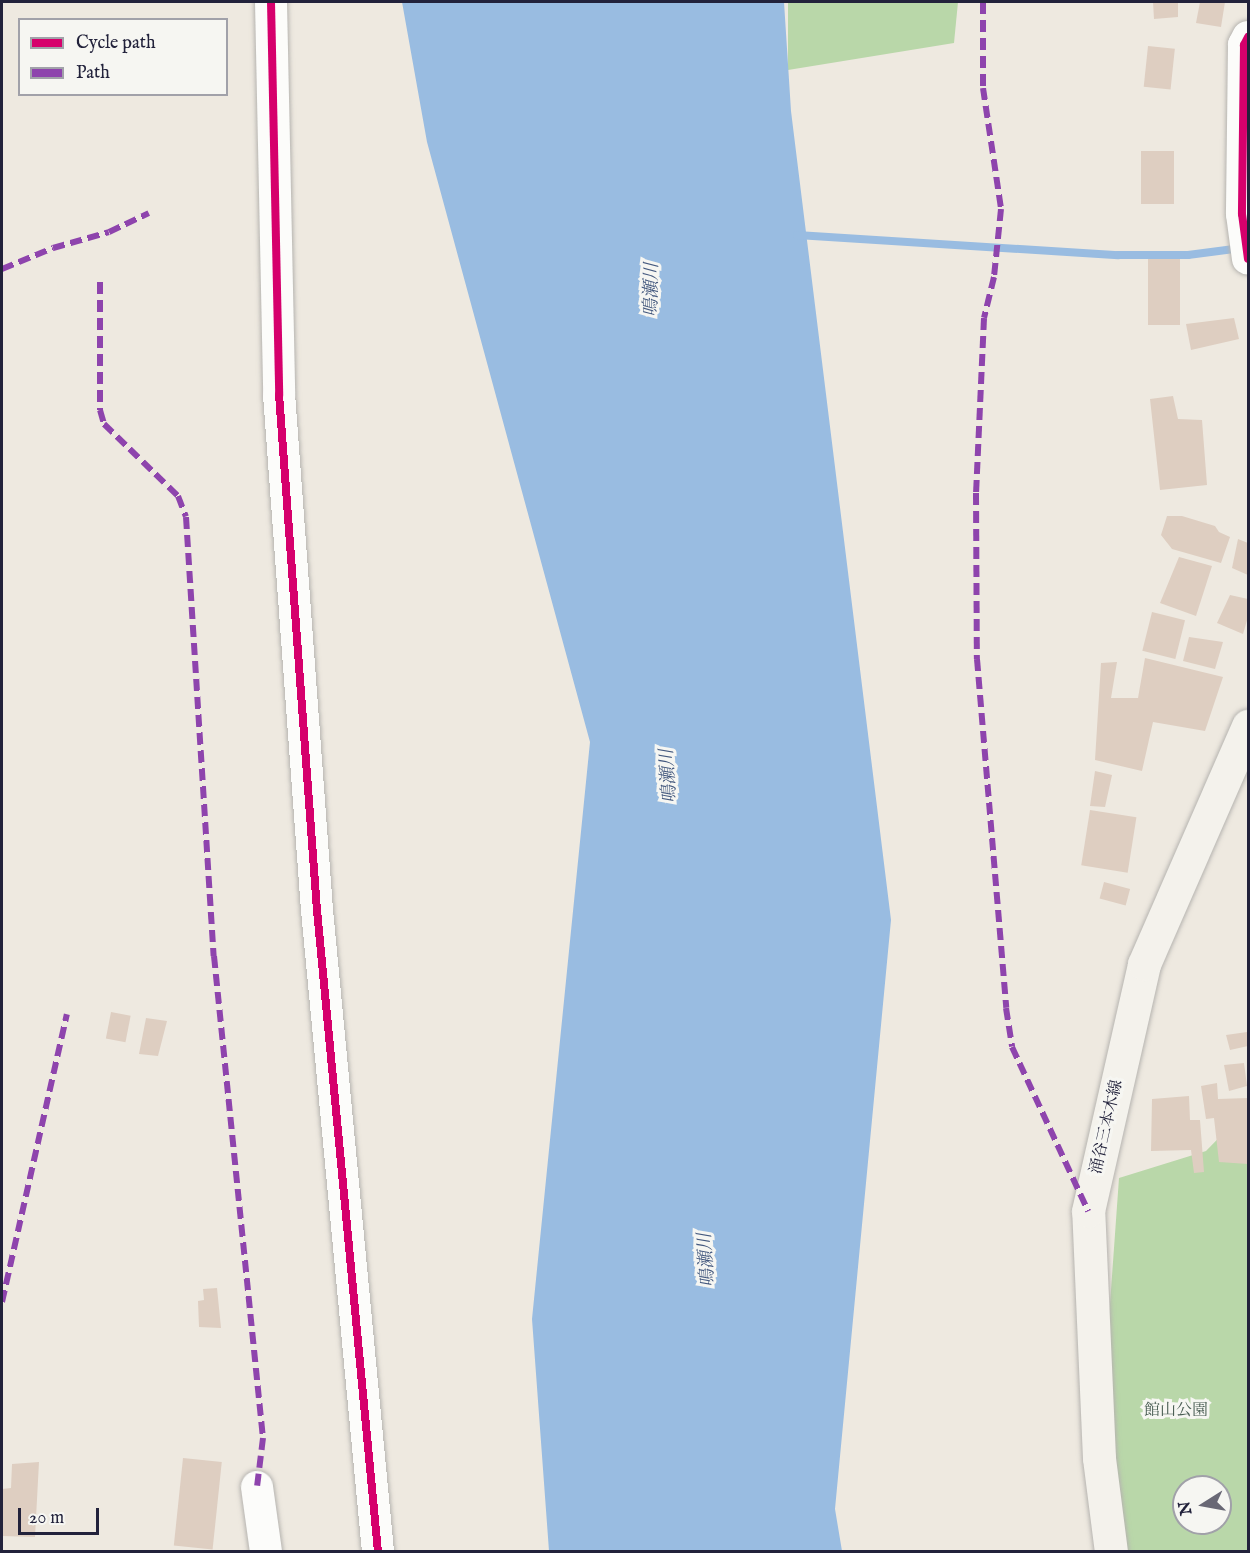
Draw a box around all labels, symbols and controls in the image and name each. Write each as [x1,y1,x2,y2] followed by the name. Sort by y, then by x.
[18,18,228,96] legend
[76,32,156,55] text: Cycle path
[76,62,110,85] text: Path
[642,263,664,317] water label: 鳴瀬川
[657,748,683,804] water label: 鳴瀬川
[1087,1078,1127,1176] street label: 涌谷三本木線
[695,1232,721,1288] water label: 鳴瀬川
[1144,1401,1208,1421] park label: 館山公園
[1172,1475,1232,1535] north arrow
[21,1496,102,1534] scale bar
[1175,1499,1197,1517] text: N
[29,1507,64,1530] text: 20 m

